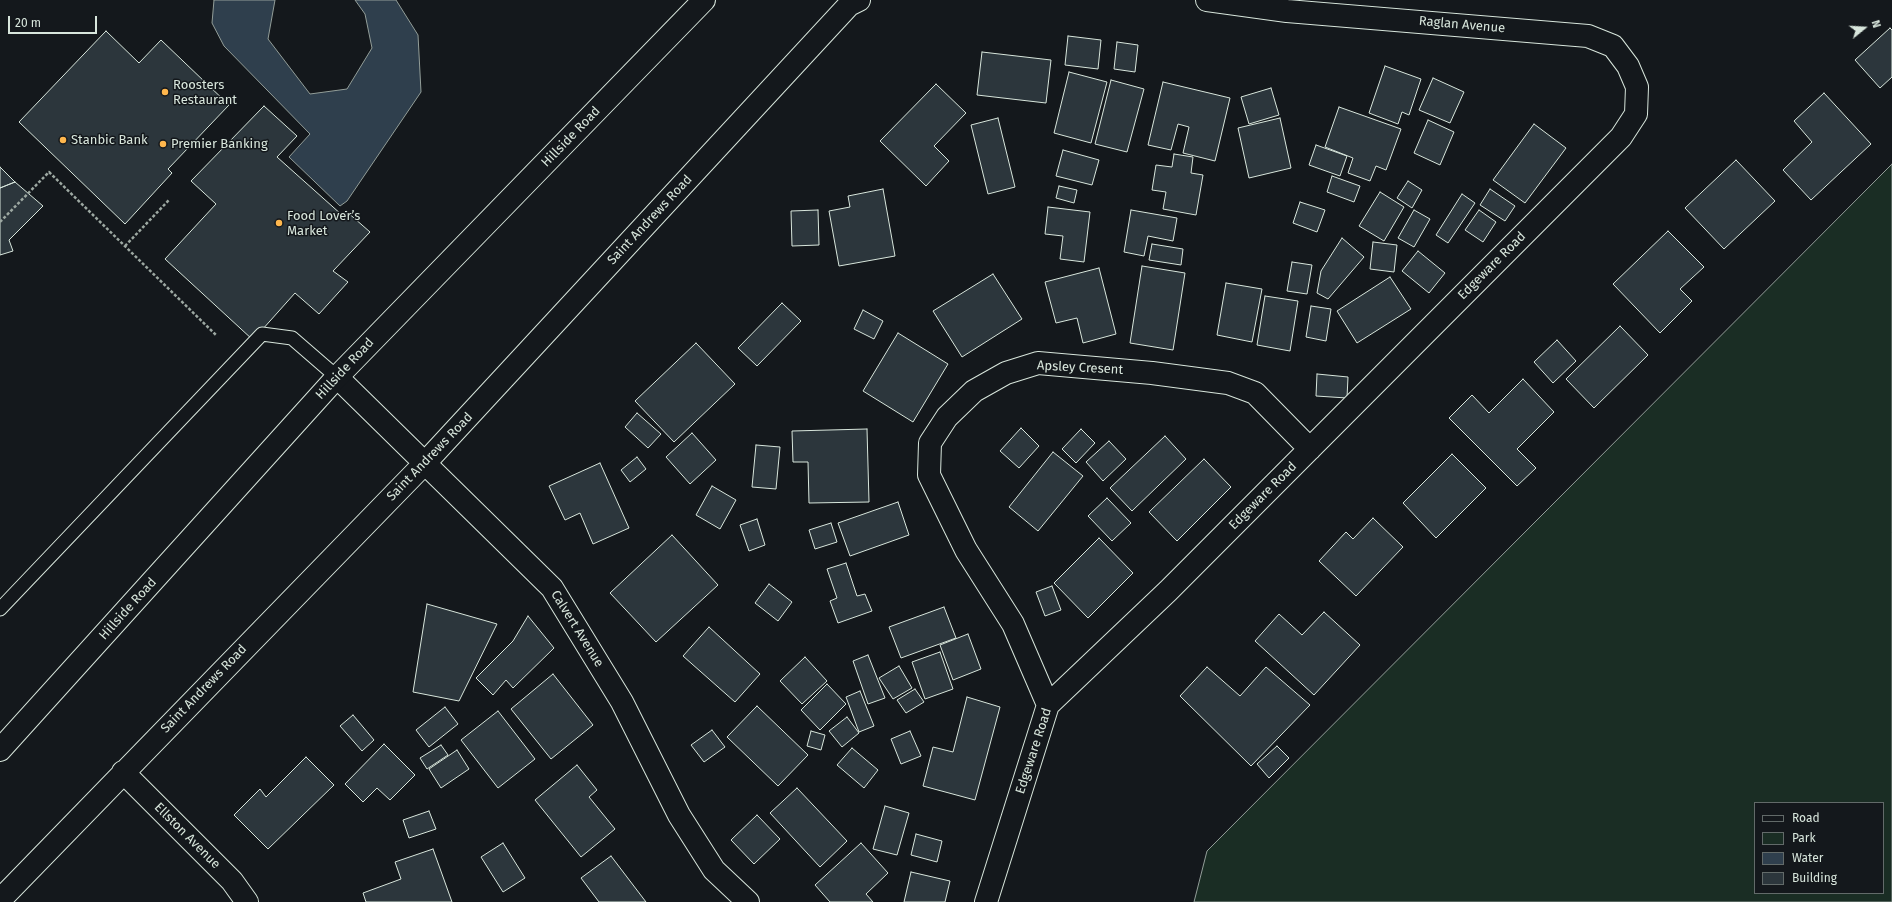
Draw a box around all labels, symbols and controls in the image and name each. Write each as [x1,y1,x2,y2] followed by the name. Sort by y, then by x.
[10,8,99,34] scale bar
[1844,8,1884,48] north arrow
[1418,13,1506,37] street label: Raglan Avenue
[15,16,41,30] text: 20 m
[1869,19,1883,30] text: N
[173,77,237,108] place label: Roosters Restaurant
[160,87,170,97] marker: Roosters Restaurant
[538,103,604,171] street label: Hillside Road
[71,132,148,148] place label: Stanbic Bank
[58,135,68,145] marker: Stanbic Bank
[171,136,268,152] place label: Premier Banking
[158,139,168,149] marker: Premier Banking
[604,172,696,268] street label: Saint Andrews Road
[287,208,360,239] place label: Food Lover’s Market
[274,218,284,228] marker: Food Lover’s Market
[1455,229,1529,303] street label: Edgeware Road
[313,335,377,403] street label: Hillside Road
[1037,358,1123,378] street label: Apsley Cresent
[384,410,476,504] street label: Saint Andrews Road
[1226,459,1300,533] street label: Edgeware Road
[96,575,160,643] street label: Hillside Road
[547,588,607,670] street label: Calvert Avenue
[158,642,250,736] street label: Saint Andrews Road
[1013,706,1055,796] street label: Edgeware Road
[151,800,223,872] street label: Ellston Avenue
[1754,802,1884,894] legend
[1792,811,1820,825] text: Road
[1792,831,1816,845] text: Park
[1792,851,1823,865] text: Water
[1792,871,1837,885] text: Building

